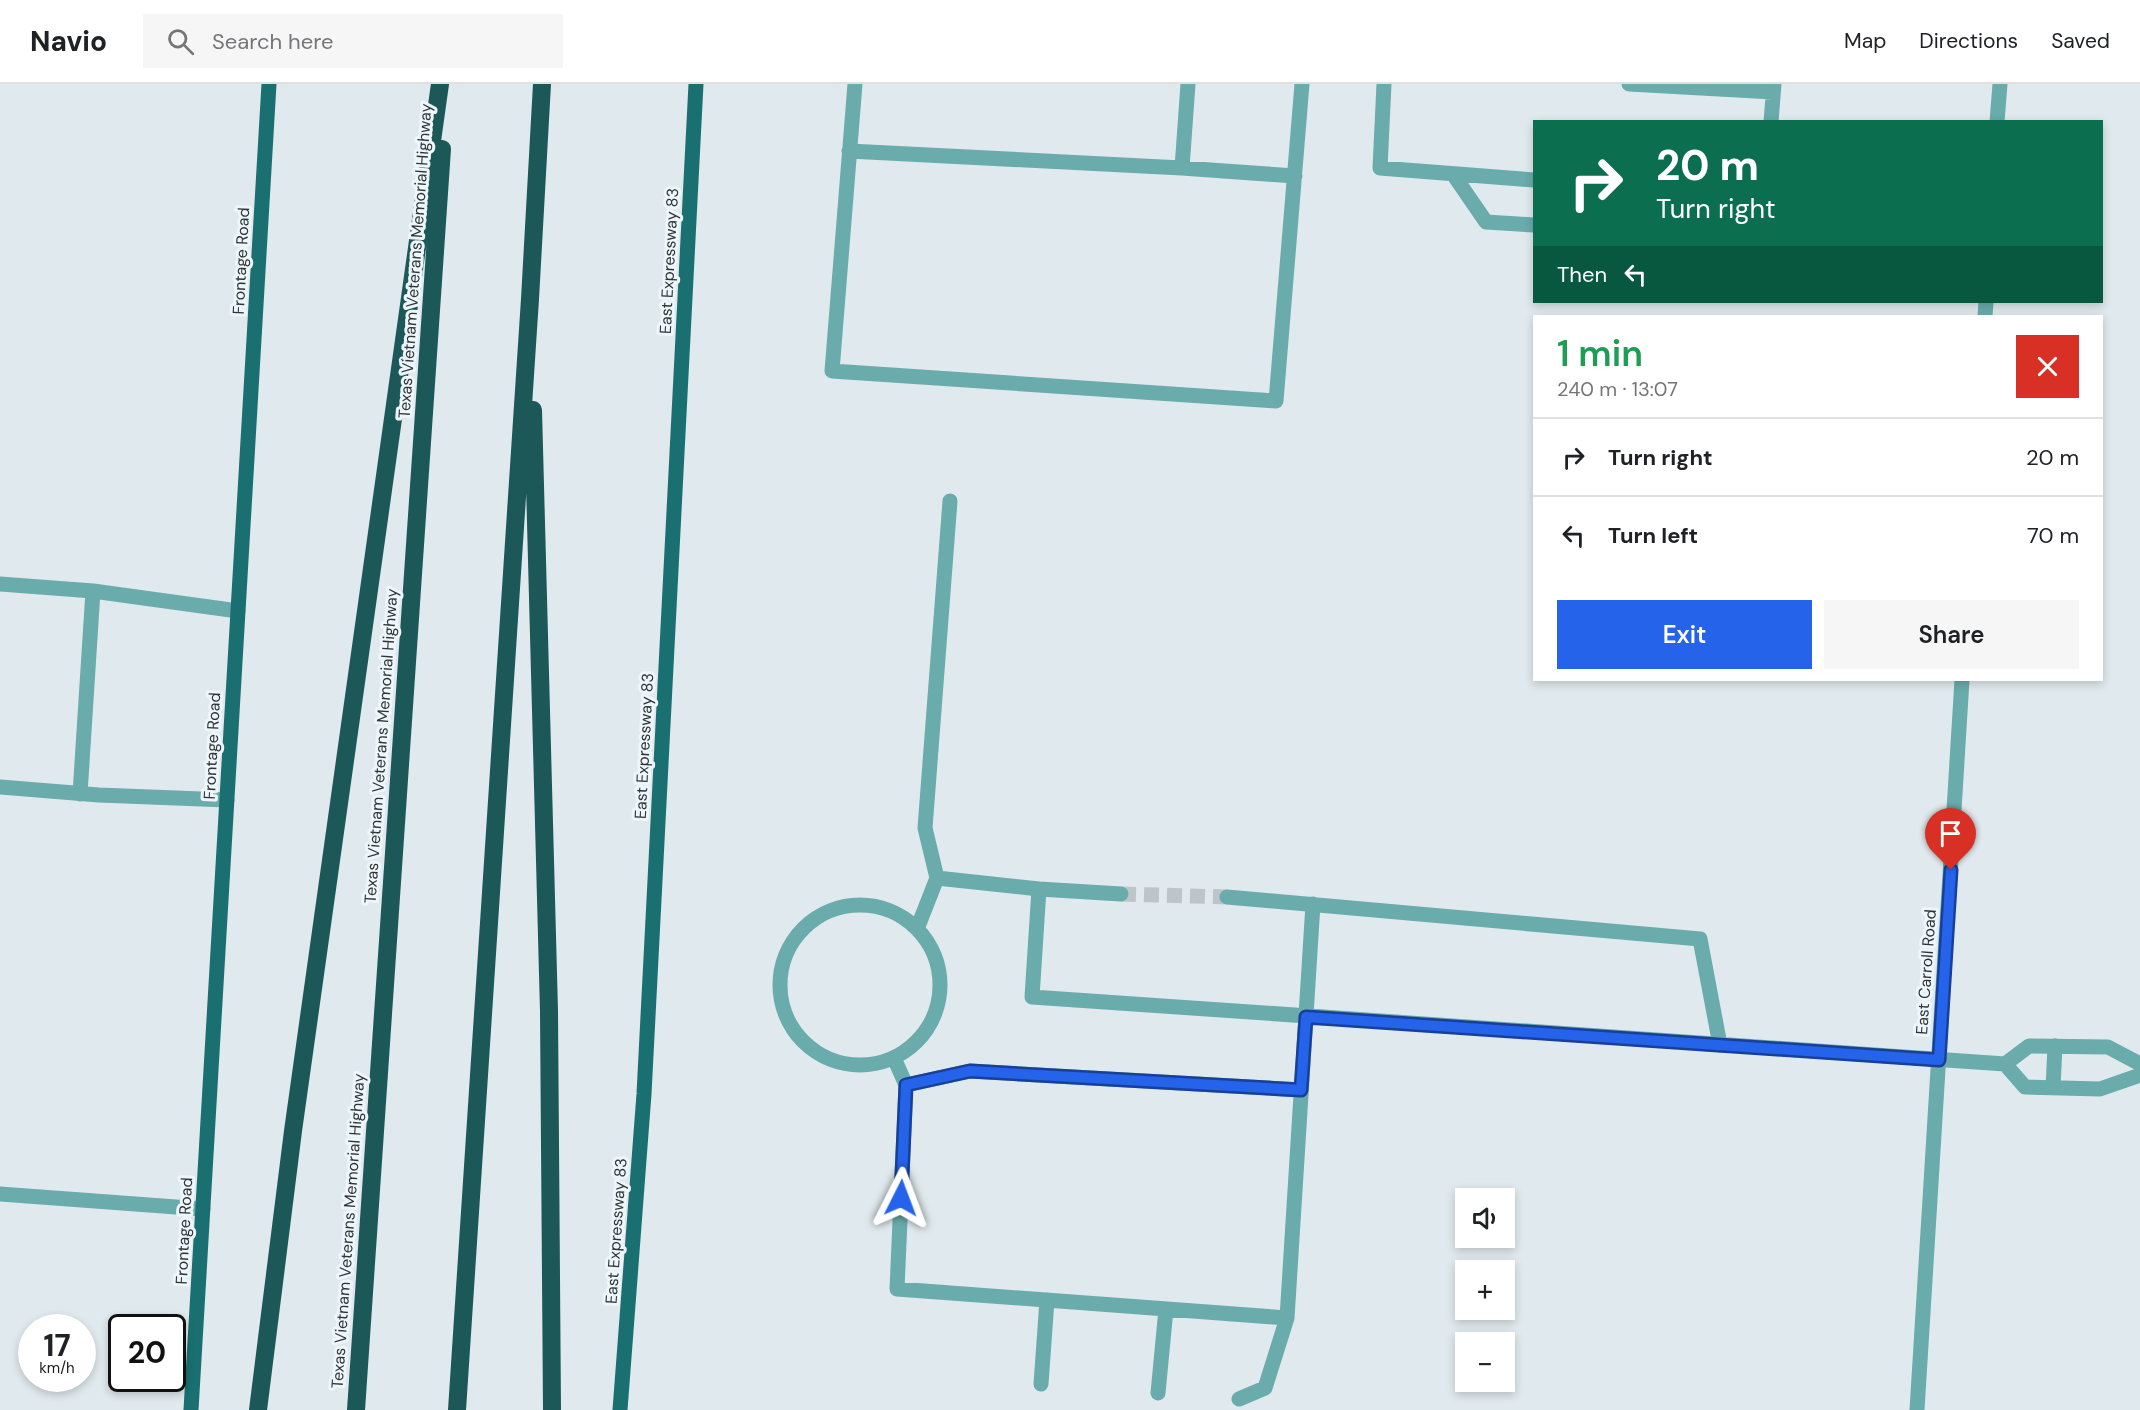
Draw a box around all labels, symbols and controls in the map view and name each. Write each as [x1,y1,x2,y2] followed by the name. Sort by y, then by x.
[143,14,563,68] search box
[30,23,107,60] text: Navio
[164,25,197,58] icon: search
[212,27,333,56] text: Search here
[1844,27,1886,55] text: Map
[1919,27,2018,55] text: Directions
[2051,27,2110,55] text: Saved
[394,103,436,419] street label: Texas Vietnam Veterans Memorial Highway
[1656,138,1759,193] text: 20 m
[1557,144,1635,222] icon: right
[655,187,683,335] street label: East Expressway 83
[1656,191,1776,226] text: Turn right
[228,207,254,315] street label: Frontage Road
[1619,258,1652,291] icon: left
[1557,260,1607,289] text: Then
[1557,330,1643,377] text: 1 min
[2016,335,2079,398] button: close
[1557,376,1678,402] text: 240 m · 13:07
[1557,441,1590,474] icon: right
[1608,443,1713,472] text: Turn right
[2026,443,2079,472] text: 20 m
[1557,519,1590,552] icon: left
[1608,521,1698,550] text: Turn left
[2027,521,2079,550] text: 70 m
[360,588,402,904] street label: Texas Vietnam Veterans Memorial Highway
[1557,600,1812,669] button: Exit
[1824,600,2079,669] button: Share
[630,672,658,820] street label: East Expressway 83
[199,692,225,800] street label: Frontage Road
[1925,808,1976,870] pin
[1934,817,1967,850] icon: arrive
[1911,909,1941,1035] street label: East Carroll Road
[327,1073,369,1389] street label: Texas Vietnam Veterans Memorial Highway
[600,1157,632,1305] street label: East Expressway 83
[869,1166,933,1230] position arrow
[171,1177,197,1285] street label: Frontage Road
[1455,1188,1515,1392] map controls
[1455,1188,1515,1248] button: sound
[1455,1260,1515,1320] button: +
[108,1314,186,1392] speed limit sign: 20
[43,1326,71,1365] text: 17
[1455,1332,1515,1392] button: −
[39,1358,75,1378] text: km/h

